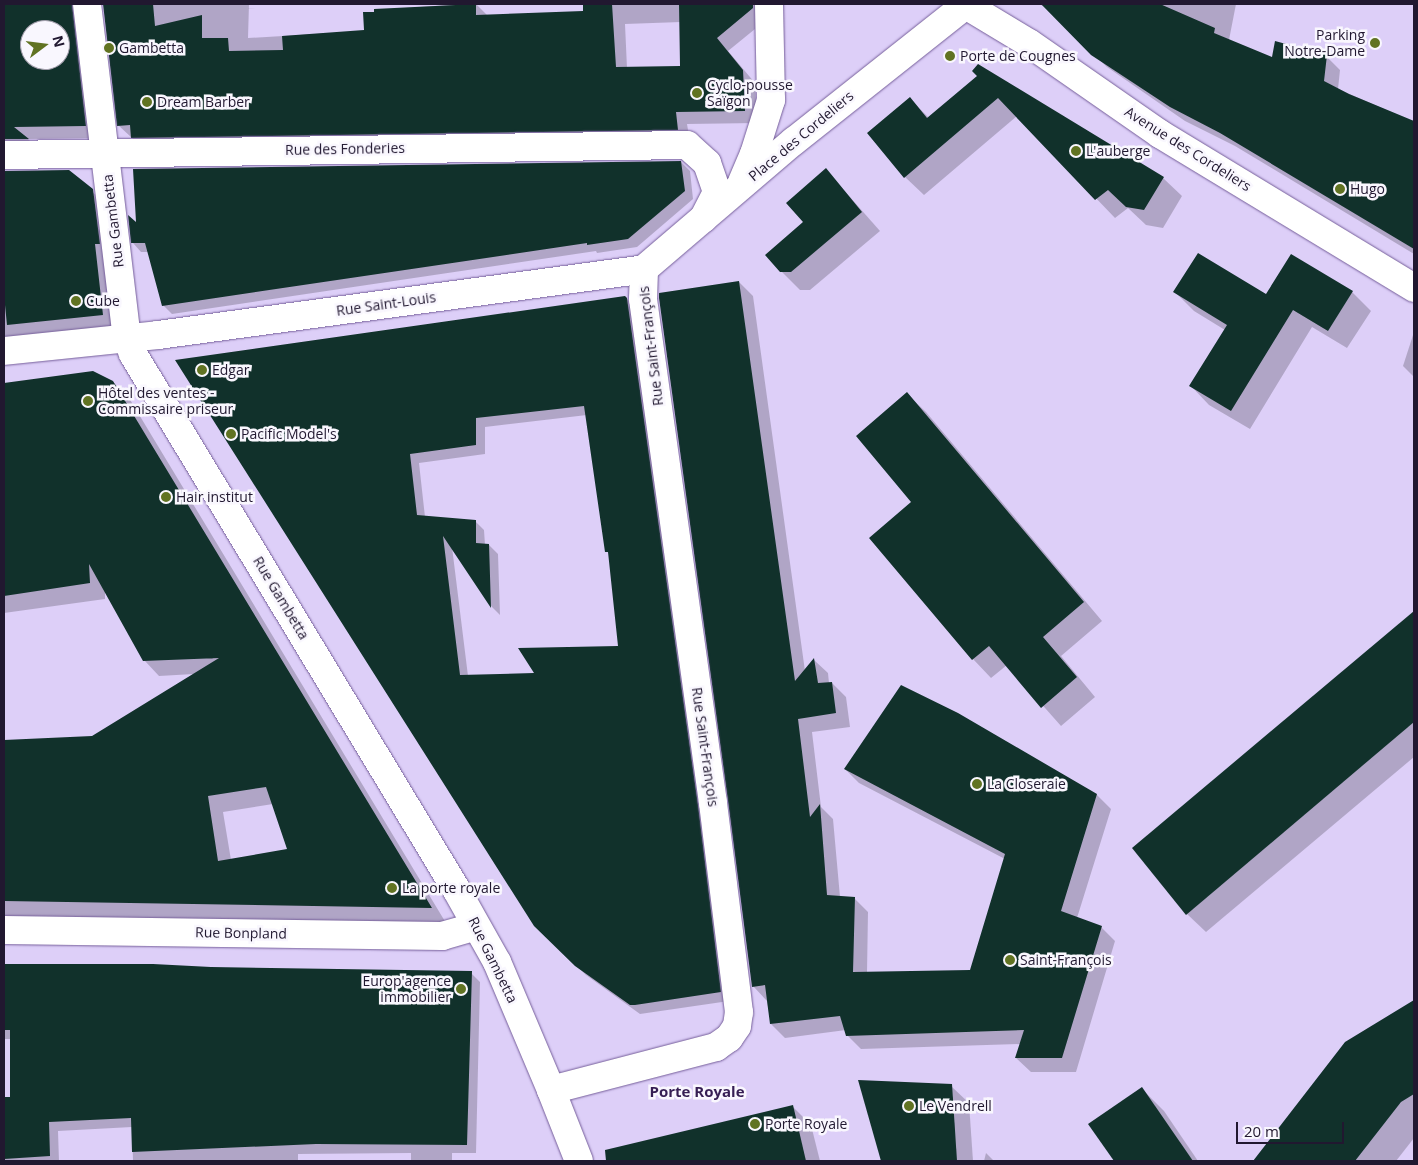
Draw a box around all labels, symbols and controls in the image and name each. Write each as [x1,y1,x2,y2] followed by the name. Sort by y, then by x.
[20,20,70,70] north arrow
[1284,27,1365,59] place label: Parking Notre-Dame
[48,33,70,49] text: N
[1369,37,1381,49] marker: Parking Notre-Dame
[119,40,184,56] place label: Gambetta
[103,42,115,54] marker: Gambetta
[960,48,1076,64] place label: Porte de Cougnes
[944,50,956,62] marker: Porte de Cougnes
[707,77,793,110] place label: Cyclo-pousse Saïgon
[691,87,703,99] marker: Cyclo-pousse Saïgon
[745,87,857,185] street label: Place des Cordeliers
[157,94,250,110] place label: Dream Barber
[141,96,153,108] marker: Dream Barber
[1122,103,1254,195] street label: Avenue des Cordeliers
[285,140,405,158] street label: Rue des Fonderies
[1086,143,1150,159] place label: L'auberge
[1070,145,1082,157] marker: L'auberge
[99,173,127,269] street label: Rue Gambetta
[1350,181,1385,197] place label: Hugo
[1334,183,1346,195] marker: Hugo
[635,285,667,407] street label: Rue Saint-François
[335,289,437,319] street label: Rue Saint-Louis
[86,293,120,309] place label: Cube
[70,295,82,307] marker: Cube
[212,362,249,378] place label: Edgar
[196,364,208,376] marker: Edgar
[98,385,233,418] place label: Hôtel des ventes - Commissaire priseur
[82,395,94,407] marker: Hôtel des ventes - Commissaire priseur
[241,426,337,442] place label: Pacific Model's
[225,428,237,440] marker: Pacific Model's
[176,489,253,505] place label: Hair institut
[160,491,172,503] marker: Hair institut
[250,553,312,643] street label: Rue Gambetta
[688,686,722,808] street label: Rue Saint-François
[987,776,1066,792] place label: La Closeraie
[971,778,983,790] marker: La Closeraie
[402,880,500,896] place label: La porte royale
[386,882,398,894] marker: La porte royale
[465,914,521,1006] street label: Rue Gambetta
[195,924,287,942] street label: Rue Bonpland
[1020,952,1112,968] place label: Saint-François
[1004,954,1016,966] marker: Saint-François
[362,973,451,1006] place label: Europ'agence immobilier
[455,983,467,995] marker: Europ'agence immobilier
[649,1083,745,1101] district label: Porte Royale
[919,1098,992,1114] place label: Le Vendrell
[903,1100,915,1112] marker: Le Vendrell
[1238,1112,1346,1144] scale bar
[765,1116,847,1132] place label: Porte Royale
[749,1118,761,1130] marker: Porte Royale
[1244,1121,1279,1141] text: 20 m

